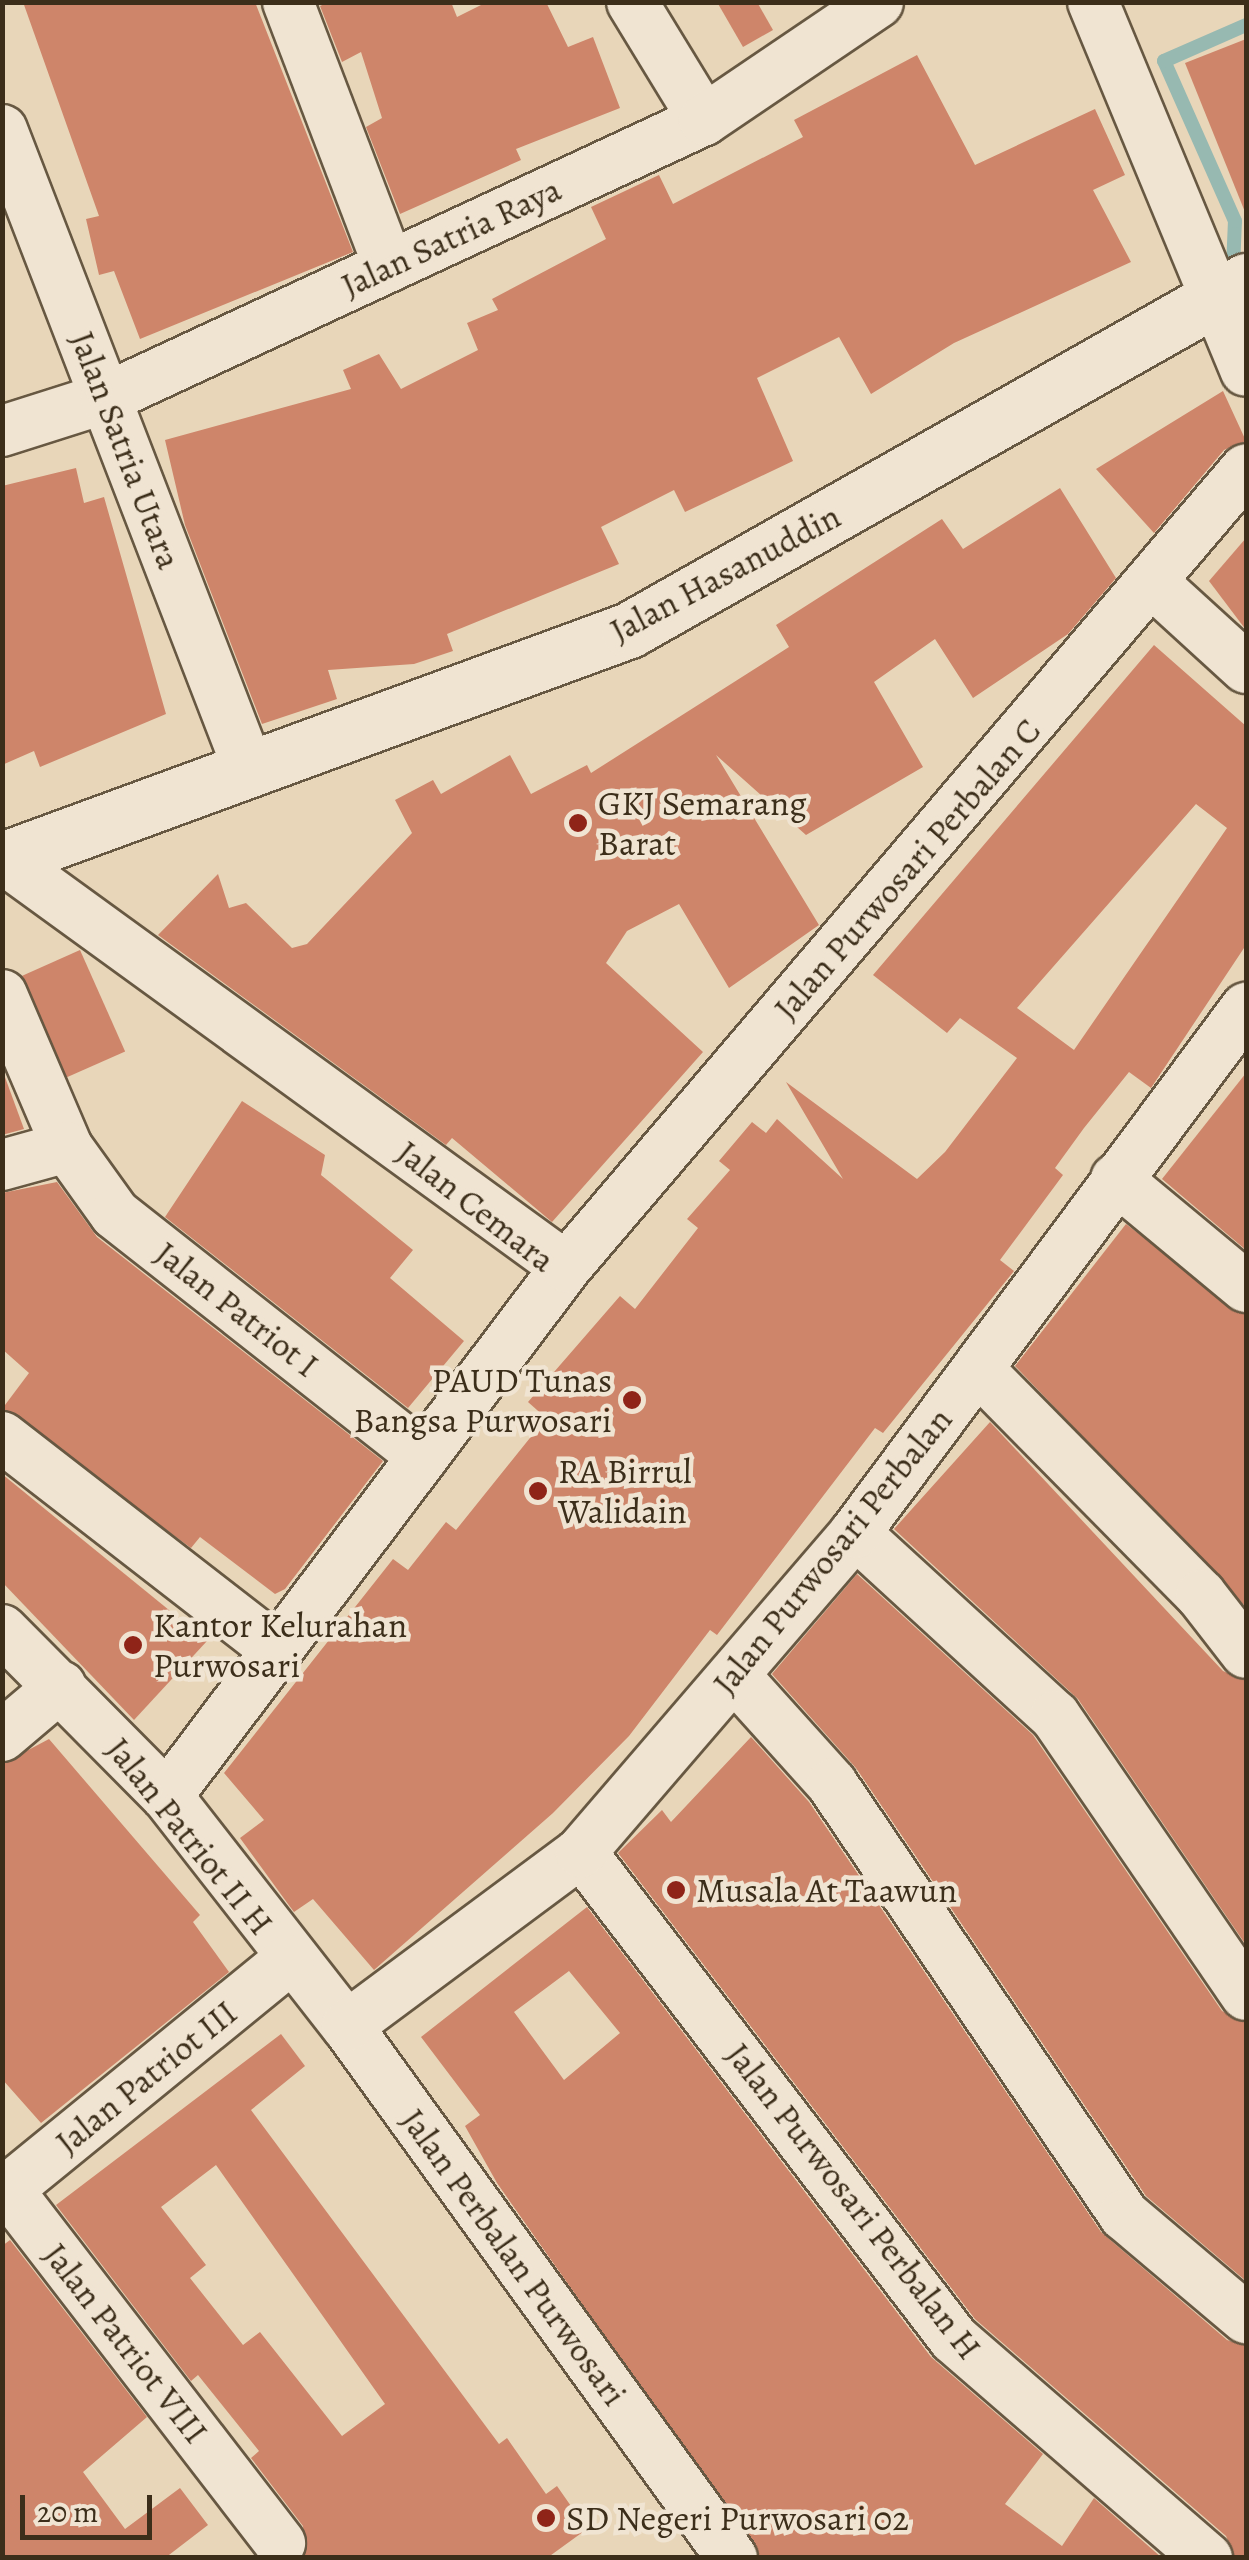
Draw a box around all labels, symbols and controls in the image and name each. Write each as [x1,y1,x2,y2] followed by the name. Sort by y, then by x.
[334,168,568,306] street label: Jalan Satria Raya
[61,325,191,575] street label: Jalan Satria Utara
[603,495,847,651] street label: Jalan Hasanuddin
[765,710,1049,1028] street label: Jalan Purwosari Perbalan C
[598,782,807,864] place label: GKJ Semarang Barat
[567,812,589,834] marker: GKJ Semarang Barat
[388,1131,564,1281] street label: Jalan Cemara
[147,1232,327,1386] street label: Jalan Patriot I
[353,1359,612,1441] place label: PAUD Tunas Bangsa Purwosari
[621,1389,643,1411] marker: PAUD Tunas Bangsa Purwosari
[703,1399,961,1703] street label: Jalan Purwosari Perbalan
[558,1450,691,1532] place label: RA Birrul Walidain
[527,1480,549,1502] marker: RA Birrul Walidain
[153,1604,407,1686] place label: Kantor Kelurahan Purwosari
[122,1634,144,1656] marker: Kantor Kelurahan Purwosari
[98,1729,282,1943] street label: Jalan Patriot II H
[696,1869,957,1911] place label: Musala At Taawun
[665,1879,687,1901] marker: Musala At Taawun
[47,1991,245,2163] street label: Jalan Patriot III
[717,2034,991,2368] street label: Jalan Purwosari Perbalan H
[392,2100,636,2414] street label: Jalan Perbalan Purwosari
[35,2235,217,2451] street label: Jalan Patriot VIII
[25,2475,158,2537] scale bar
[37,2492,98,2532] text: 20 m
[566,2497,909,2539] place label: SD Negeri Purwosari 02
[535,2507,557,2529] marker: SD Negeri Purwosari 02

